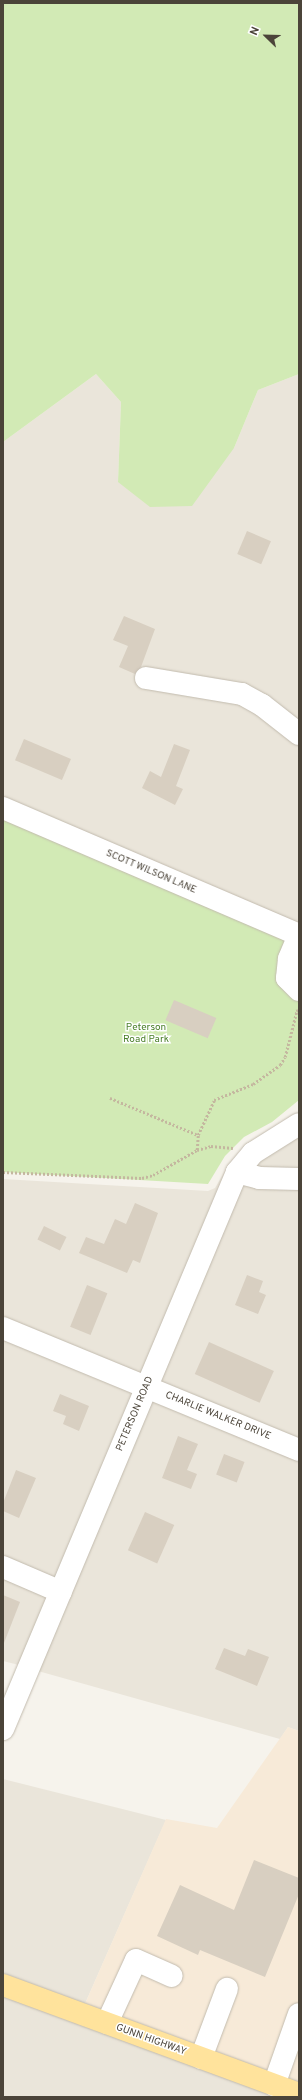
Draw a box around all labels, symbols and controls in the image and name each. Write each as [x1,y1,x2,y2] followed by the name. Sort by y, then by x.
[246,16,286,56] north arrow
[247,25,263,38] text: N
[104,847,198,897] street label: SCOTT WILSON LANE
[123,1021,169,1044] park label: Peterson Road Park
[114,1375,156,1453] street label: PETERSON ROAD
[163,1389,273,1443] street label: CHARLIE WALKER DRIVE
[114,2022,188,2058] street label: GUNN HIGHWAY

